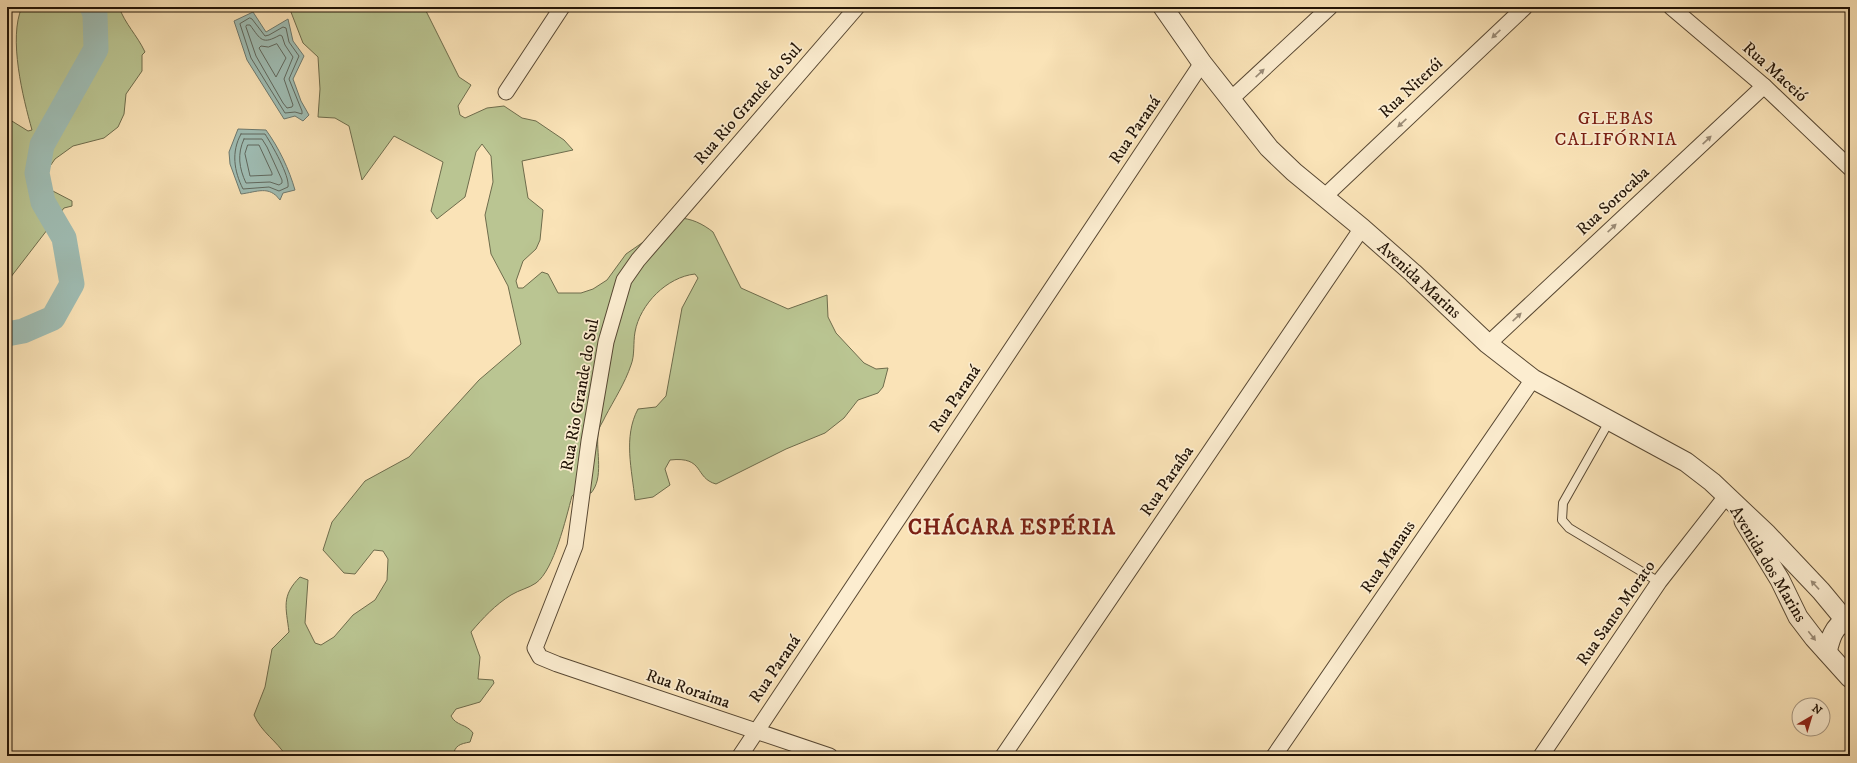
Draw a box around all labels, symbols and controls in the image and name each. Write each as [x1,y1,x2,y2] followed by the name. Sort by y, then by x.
[1492,29,1501,38] one-way arrow
[1738,37,1812,107] street label: Rua Maceió
[689,39,807,169] street label: Rua Rio Grande do Sul
[1374,53,1448,123] street label: Rua Niterói
[1255,68,1265,77] one-way arrow
[1104,91,1166,168] street label: Rua Paraná
[1554,108,1678,151] district label: GLEBAS CALIFÓRNIA
[1397,118,1407,128] one-way arrow
[1702,135,1712,144] one-way arrow
[1572,161,1655,240] street label: Rua Sorocaba
[1607,224,1617,233] one-way arrow
[1372,236,1466,324] street label: Avenida Marins
[1512,312,1522,322] one-way arrow
[556,317,604,473] street label: Rua Rio Grande do Sul
[924,360,986,437] street label: Rua Paraná
[1135,441,1199,521] street label: Rua Paraíba
[1725,502,1812,626] street label: Avenida dos Marins
[908,513,1116,541] district label: CHÁCARA ESPÉRIA
[1356,516,1421,598] street label: Rua Manaus
[1572,556,1660,670] street label: Rua Santo Morato
[1811,580,1820,591] one-way arrow
[744,630,806,707] street label: Rua Paraná
[1808,630,1817,641] one-way arrow
[643,664,734,714] street label: Rua Roraima
[1791,697,1831,737] north arrow
[1809,702,1824,718] text: N

